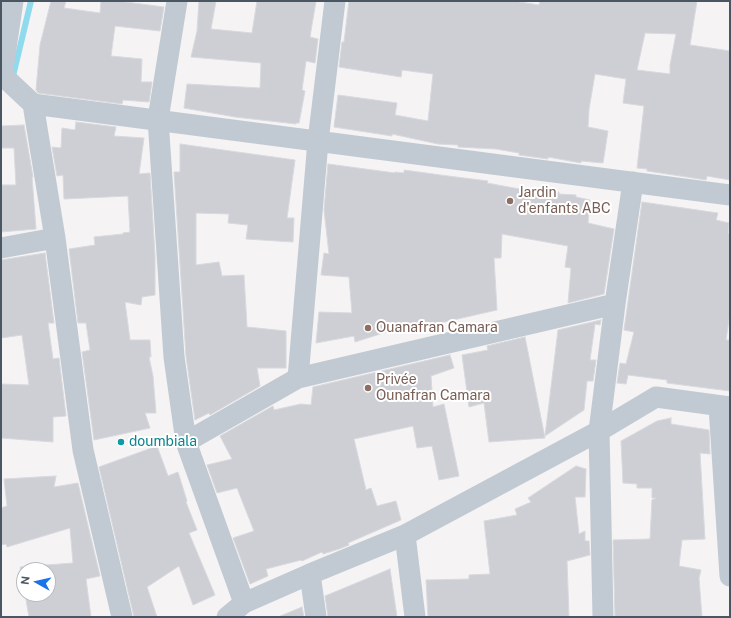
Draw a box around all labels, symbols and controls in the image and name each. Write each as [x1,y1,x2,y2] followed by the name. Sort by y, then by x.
[518,185,611,218] place label: Jardin d'enfants ABC
[505,196,515,206] marker: Jardin d'enfants ABC
[376,320,498,336] place label: Ouanafran Camara
[363,323,373,333] marker: Ouanafran Camara
[376,372,490,404] place label: Privée Ounafran Camara
[363,383,373,393] marker: Privée Ounafran Camara
[129,434,197,450] place label: doumbiala
[116,437,126,447] marker: doumbiala
[16,562,56,602] north arrow
[19,575,32,586] text: N

